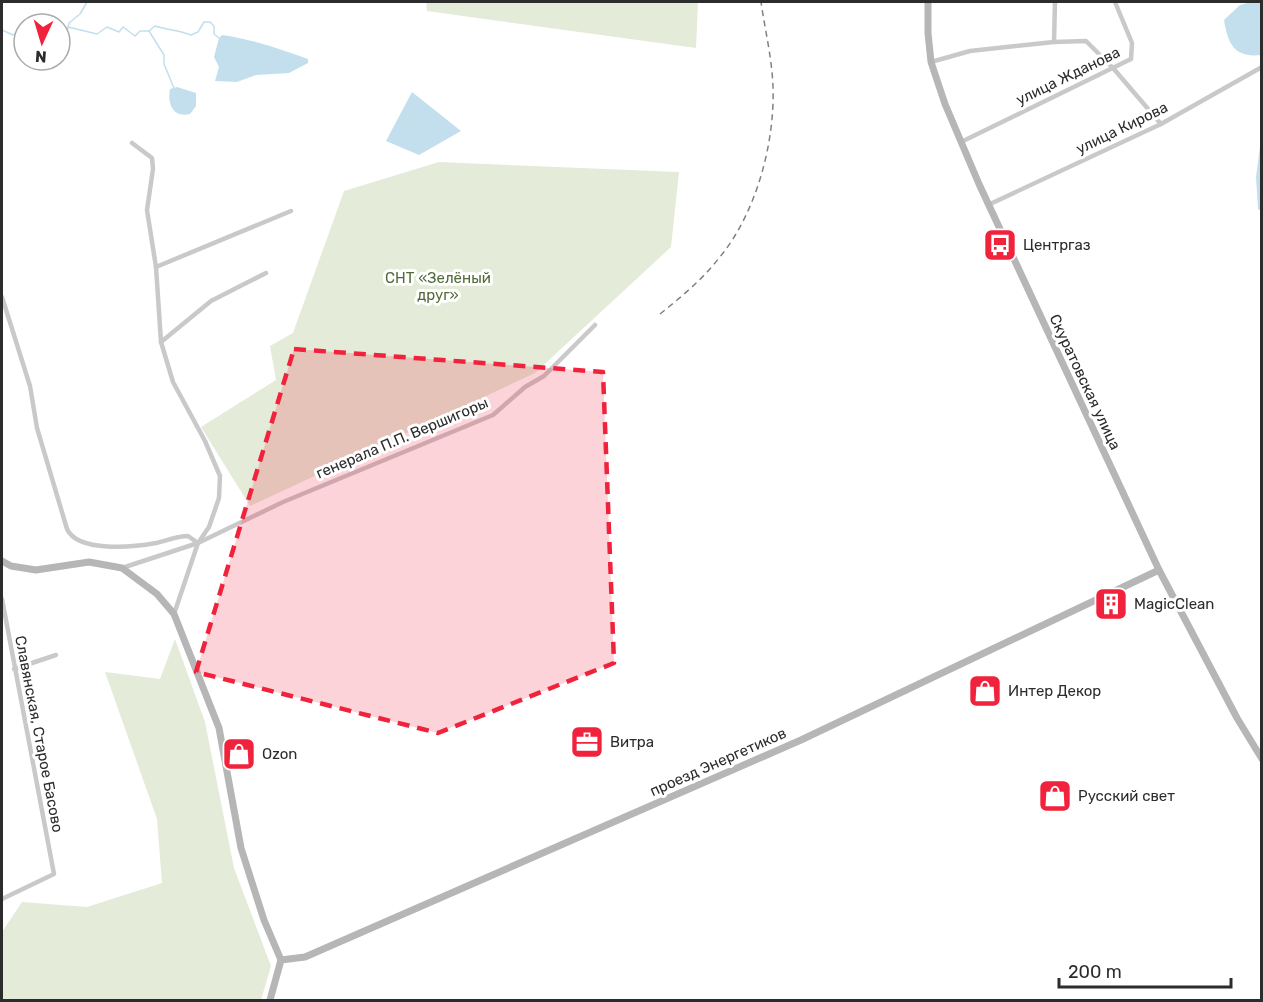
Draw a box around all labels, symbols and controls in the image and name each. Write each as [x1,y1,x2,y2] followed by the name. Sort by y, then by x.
[12,12,72,72] north arrow
[1013,43,1123,109] street label: улица Жданова
[35,47,47,66] text: N
[1073,98,1171,158] street label: улица Кирова
[982,227,1018,263] bus stop icon: Центргаз
[1023,236,1091,254] place label: Центргаз
[385,269,491,304] park label: СНТ «Зелёный друг»
[1046,311,1124,453] street label: Скуратовская улица
[313,394,491,482] street label: генерала П.П. Вершигоры
[1093,586,1129,622] building icon: MagicClean
[1134,595,1214,613] place label: MagicClean
[11,634,67,834] street label: Славянская, Старое Басово
[967,673,1003,709] shop icon: Интер Декор
[1008,682,1101,700] place label: Интер Декор
[569,724,605,760] office icon: Витра
[647,724,789,800] street label: проезд Энергетиков
[610,733,654,751] place label: Витра
[221,736,257,772] shop icon: Ozon
[262,745,297,763] place label: Ozon
[1037,778,1073,814] shop icon: Русский свет
[1078,787,1175,805] place label: Русский свет
[1059,951,1232,989] scale bar
[1068,961,1122,983] text: 200 m

